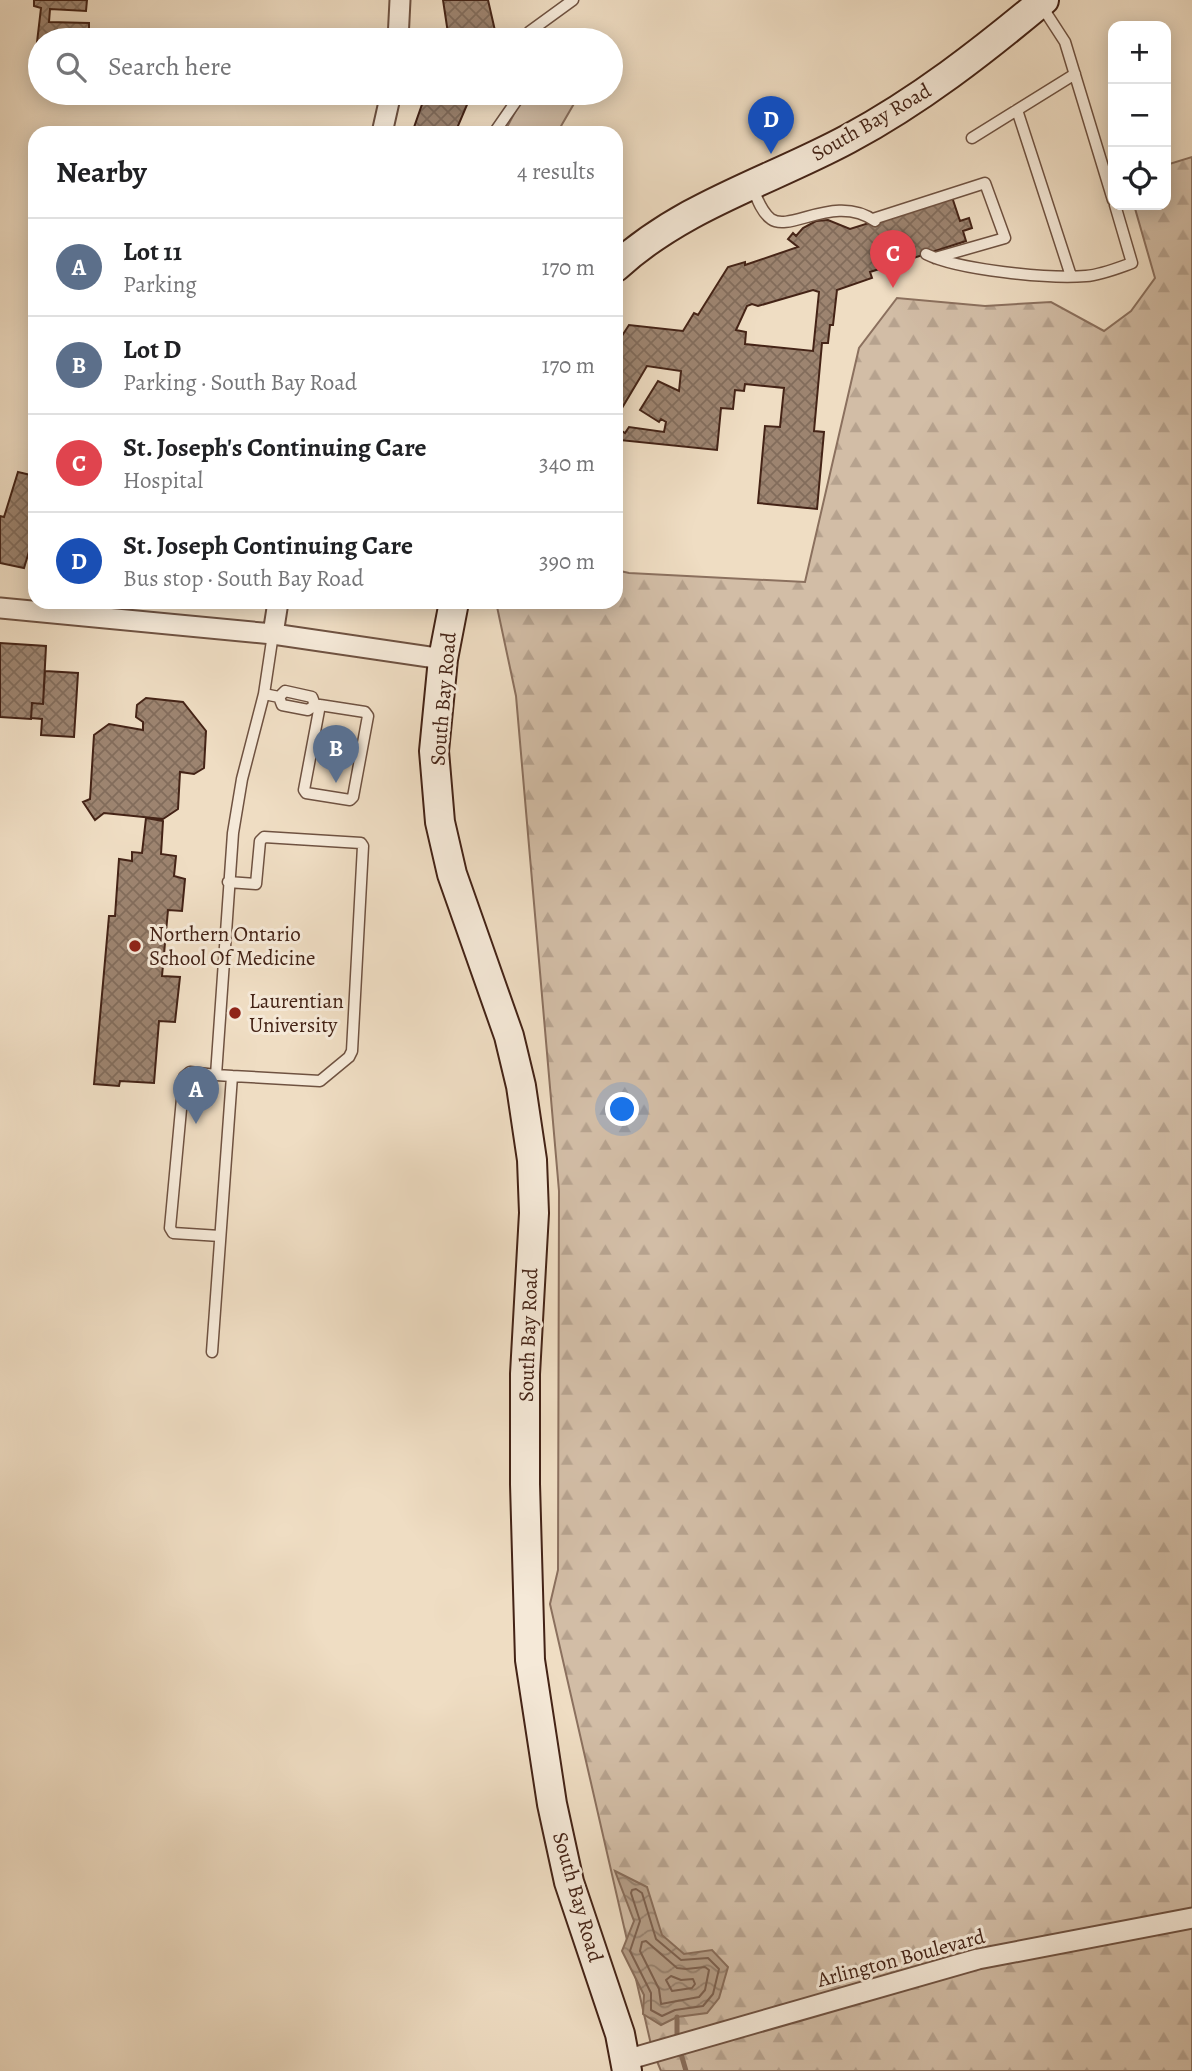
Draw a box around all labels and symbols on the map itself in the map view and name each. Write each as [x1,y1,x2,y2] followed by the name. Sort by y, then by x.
[806,76,937,168] street label: South Bay Road
[748,96,794,154] pin: D
[870,230,916,288] pin: C
[423,630,463,767] street label: South Bay Road
[313,725,359,783] pin: B
[149,920,315,972] place label: Northern Ontario School Of Medicine
[127,938,143,954] marker: Northern Ontario School Of Medicine
[249,987,344,1039] place label: Laurentian University
[227,1005,243,1021] marker: Laurentian University
[173,1066,219,1124] pin: A
[605,1092,639,1126] your location
[512,1267,544,1402] street label: South Bay Road
[546,1829,610,1966] street label: South Bay Road
[813,1922,989,1994] street label: Arlington Boulevard

